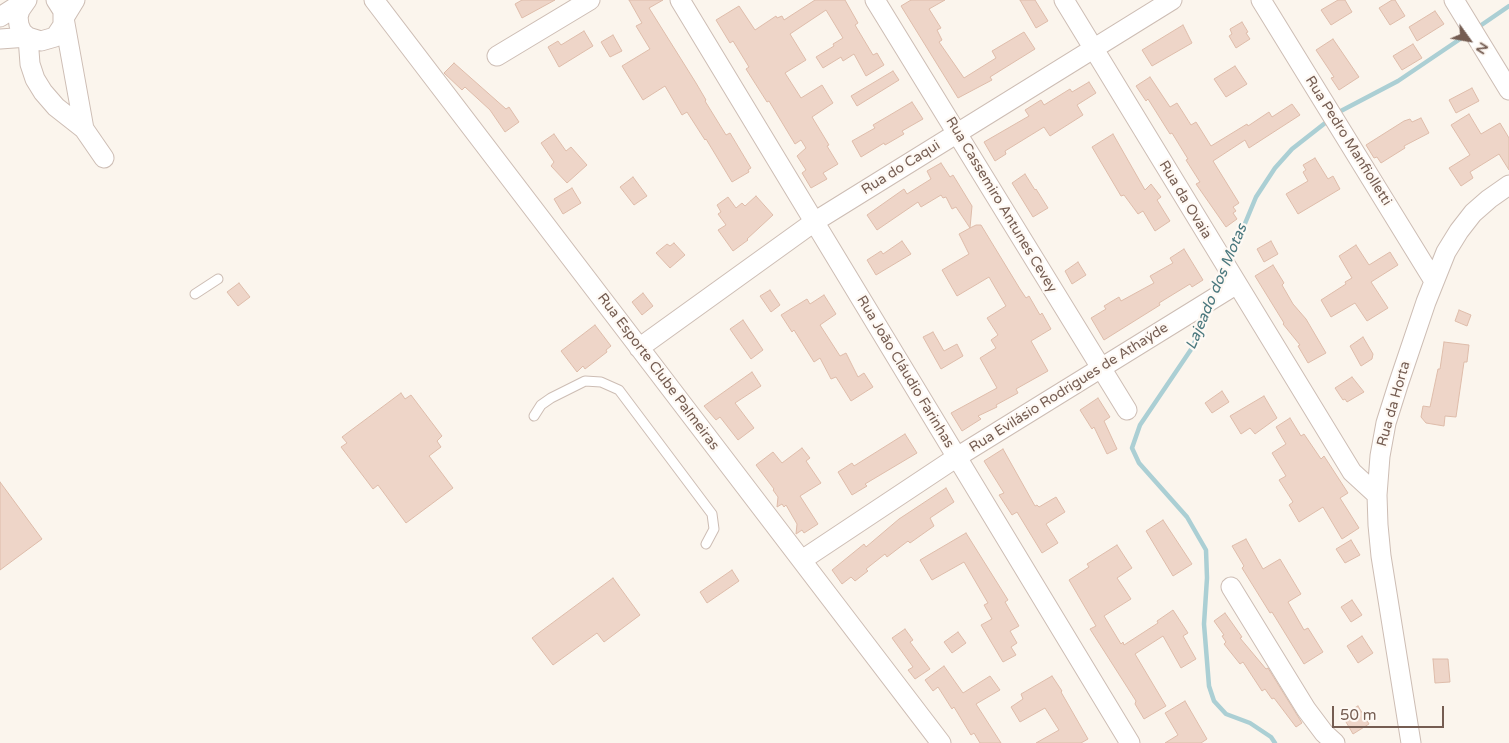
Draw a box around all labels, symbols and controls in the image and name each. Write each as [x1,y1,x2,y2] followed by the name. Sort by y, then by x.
[1444,15,1494,65] north arrow
[1472,39,1492,57] text: N
[1301,73,1395,209] street label: Rua Pedro Manfiolletti
[942,114,1060,296] street label: Rua Cassemiro Antunes Cevey
[859,137,943,199] street label: Rua do Caqui
[1155,158,1215,242] street label: Rua da Ovaia
[1182,222,1252,352] water label: Lajeado dos Motas
[594,290,722,454] street label: Rua Esporte Clube Palmeiras
[853,293,957,451] street label: Rua João Cláudio Farinhas
[966,320,1172,456] street label: Rua Evilásio Rodrigues de Athaýde
[1374,359,1414,449] street label: Rua da Horta
[1334,696,1446,728] scale bar
[1340,706,1377,724] text: 50 m

